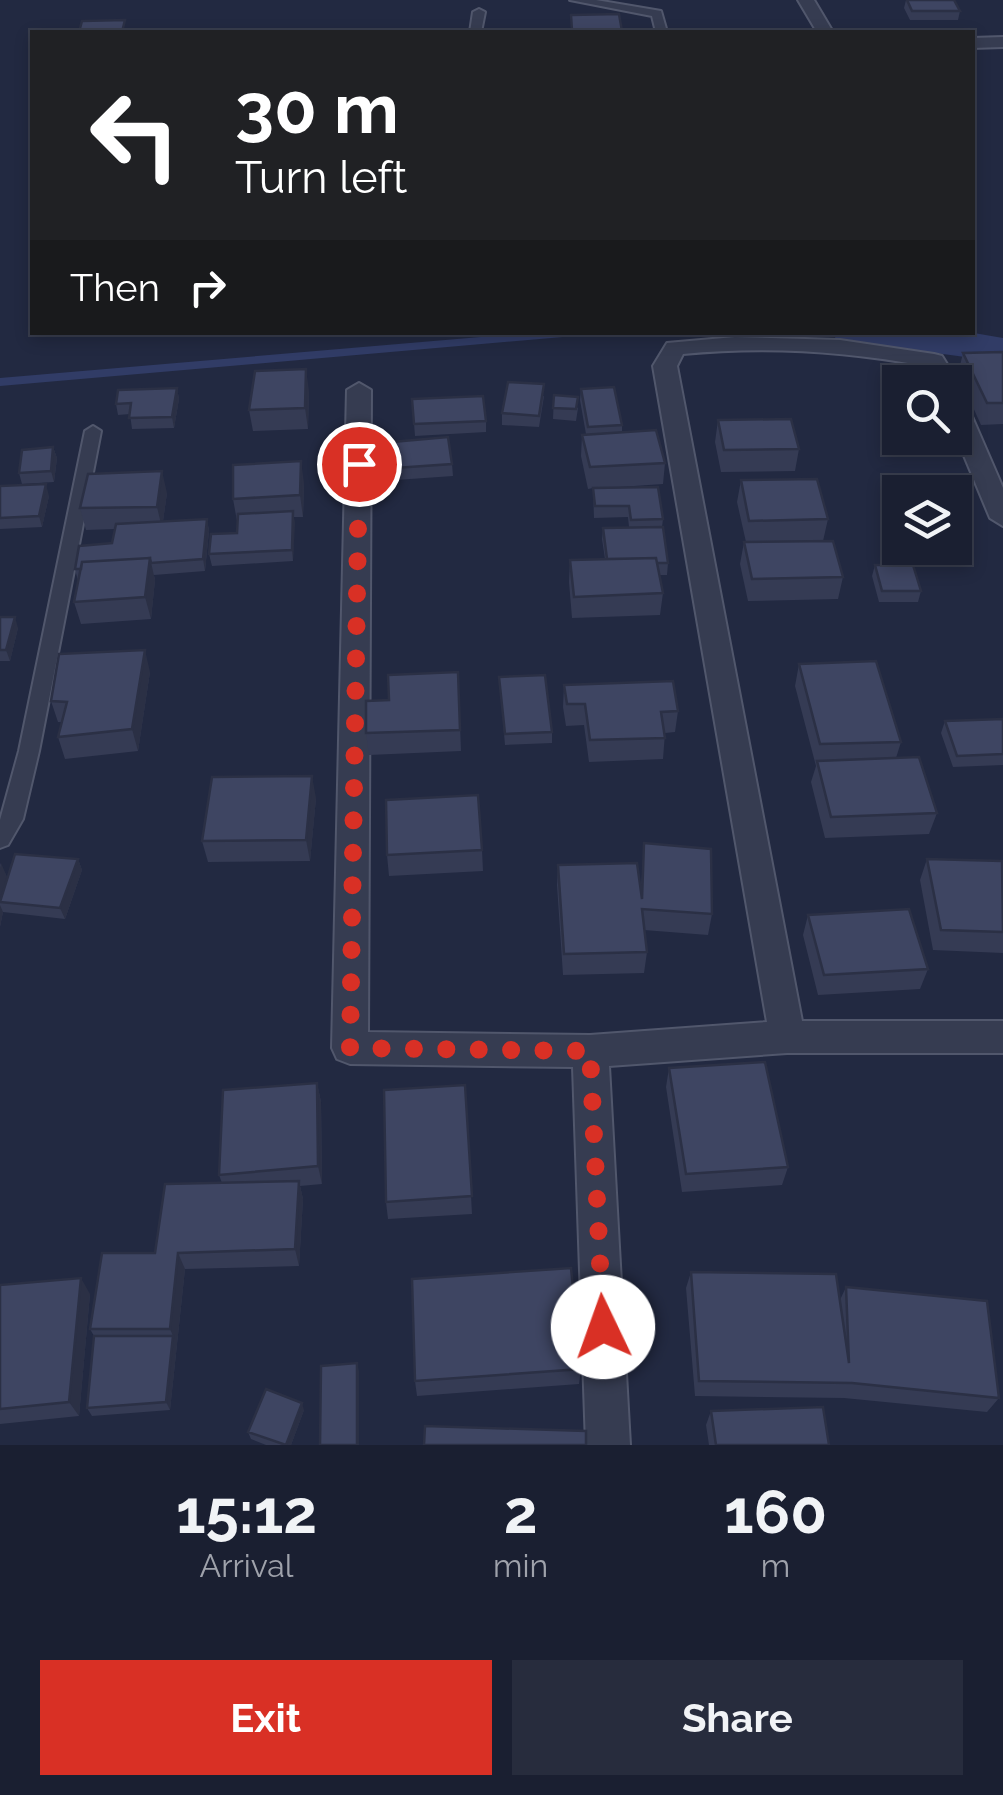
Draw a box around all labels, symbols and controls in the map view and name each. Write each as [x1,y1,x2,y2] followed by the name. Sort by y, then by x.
[235,67,399,149] text: 30 m
[70,70,200,200] icon: left
[235,151,407,204] text: Turn left
[180,260,235,315] icon: right
[70,265,160,310] text: Then
[882,365,972,565] map controls
[882,365,972,455] button: search
[317,422,402,507] pin
[332,437,387,492] icon: arrive
[882,475,972,565] button: layers
[551,1275,655,1379] position arrow
[176,1477,317,1547] text: 15:12
[504,1477,538,1547] text: 2
[724,1477,827,1547] text: 160
[200,1547,293,1584] text: Arrival
[493,1547,548,1584] text: min
[761,1547,790,1584] text: m
[40,1660,492,1775] button: Exit
[512,1660,963,1775] button: Share

